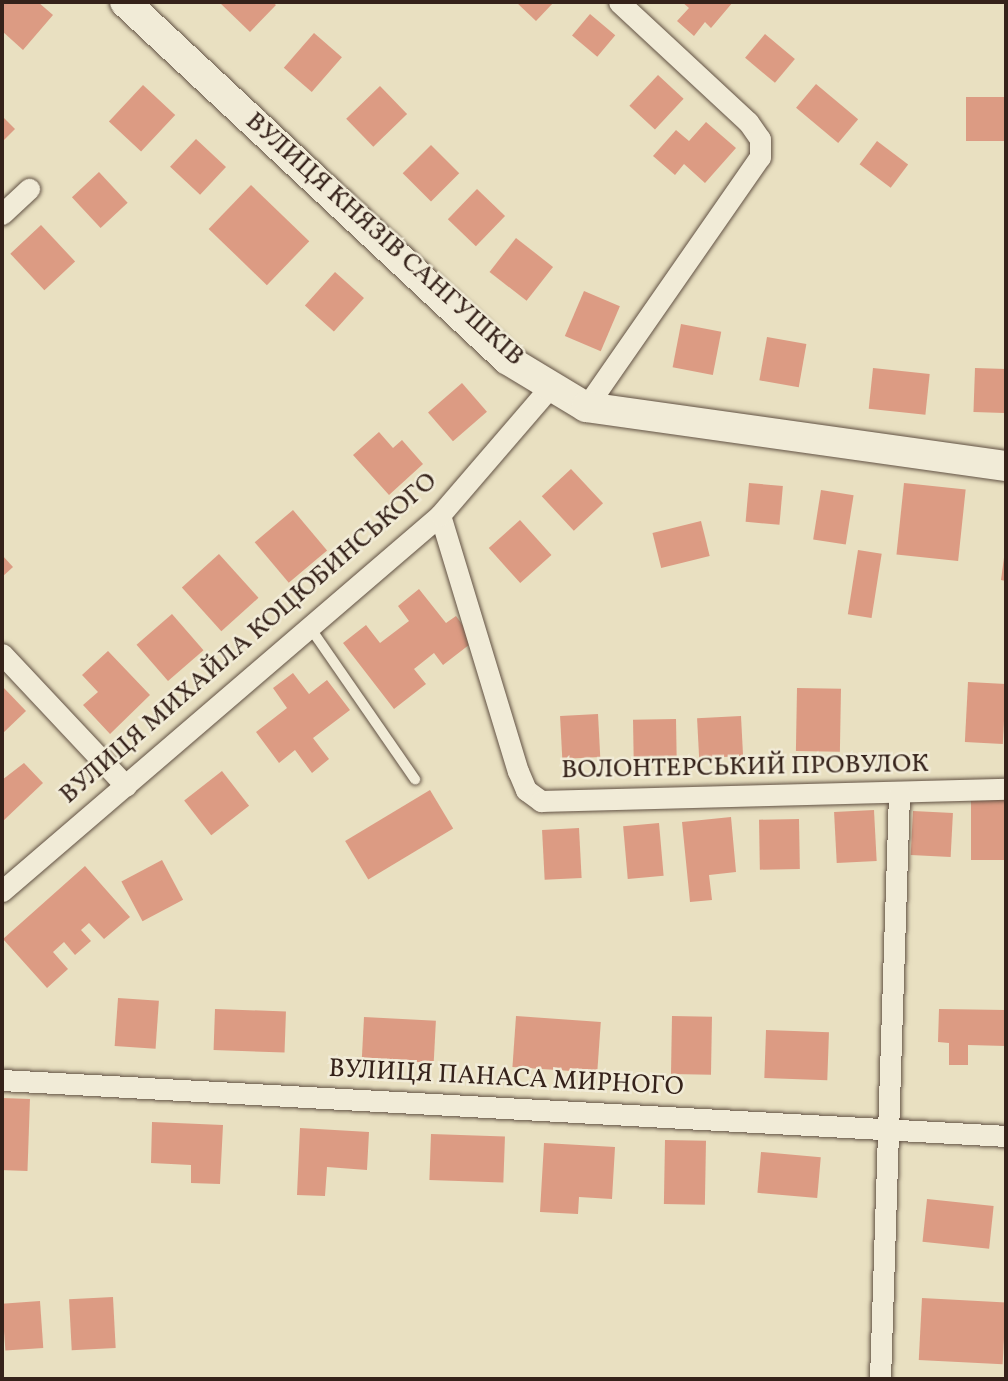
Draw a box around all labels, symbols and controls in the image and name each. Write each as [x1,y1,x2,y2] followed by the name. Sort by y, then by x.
[238,107,530,373] street label: ВУЛИЦЯ КНЯЗІВ САНГУШКІВ
[54,467,444,811] street label: ВУЛИЦЯ МИХАЙЛА КОЦЮБИНСЬКОГО
[561,749,929,787] street label: ВОЛОНТЕРСЬКИЙ ПРОВУЛОК
[328,1054,684,1104] street label: ВУЛИЦЯ ПАНАСА МИРНОГО

